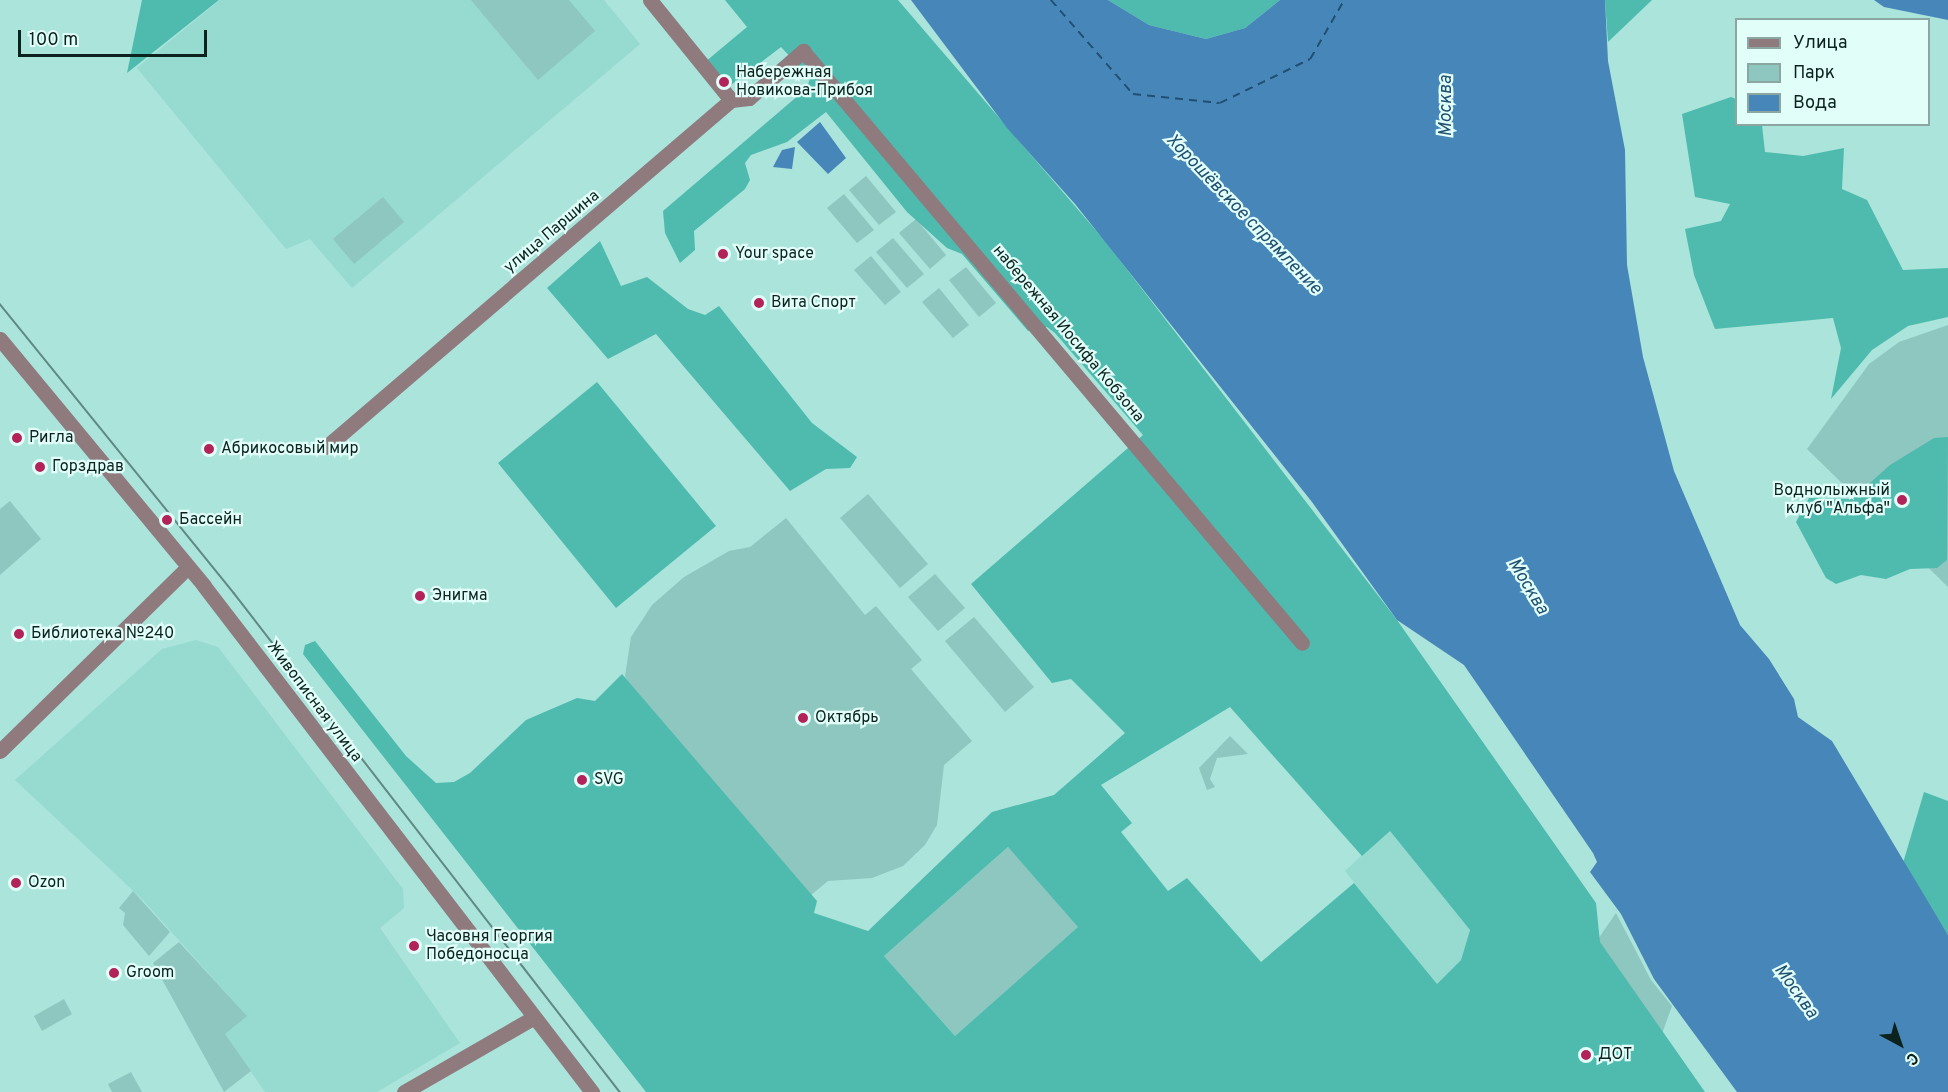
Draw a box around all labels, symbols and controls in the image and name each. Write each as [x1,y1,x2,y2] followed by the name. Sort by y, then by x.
[21,18,210,56] scale bar
[1735,18,1930,126] legend
[29,29,78,52] text: 100 m
[1793,32,1847,55] text: Улица
[1793,62,1835,85] text: Парк
[736,63,873,101] place label: Набережная Новикова-Прибоя
[717,75,731,89] marker: Набережная Новикова-Прибоя
[1436,75,1458,137] water label: Москва
[1793,92,1837,115] text: Вода
[1161,130,1325,300] water label: Хорошёвское спрямление
[500,187,604,277] street label: улица Паршина
[988,242,1148,426] street label: набережная Иосифа Кобзона
[735,244,814,264] place label: Your space
[716,247,730,261] marker: Your space
[771,293,856,313] place label: Вита Спорт
[752,296,766,310] marker: Вита Спорт
[29,428,73,448] place label: Ригла
[10,431,24,445] marker: Ригла
[221,439,359,459] place label: Абрикосовый мир
[202,442,216,456] marker: Абрикосовый мир
[52,457,124,477] place label: Горздрав
[33,460,47,474] marker: Горздрав
[1774,481,1890,519] place label: Воднолыжный клуб "Альфа"
[1895,493,1909,507] marker: Воднолыжный клуб "Альфа"
[179,510,242,530] place label: Бассейн
[160,513,174,527] marker: Бассейн
[1502,555,1552,619] water label: Москва
[432,586,487,606] place label: Энигма
[413,589,427,603] marker: Энигма
[31,624,174,644] place label: Библиотека №240
[12,627,26,641] marker: Библиотека №240
[262,638,366,766] street label: Живописная улица
[815,708,879,728] place label: Октябрь
[796,711,810,725] marker: Октябрь
[594,770,624,790] place label: SVG
[575,773,589,787] marker: SVG
[28,873,65,893] place label: Ozon
[9,876,23,890] marker: Ozon
[426,927,553,965] place label: Часовня Георгия Победоносца
[407,939,421,953] marker: Часовня Георгия Победоносца
[1768,961,1822,1023] water label: Москва
[126,963,174,983] place label: Groom
[107,966,121,980] marker: Groom
[1870,1014,1930,1074] north arrow
[1598,1045,1632,1065] place label: ДОТ
[1901,1047,1922,1069] text: С
[1579,1048,1593,1062] marker: ДОТ

